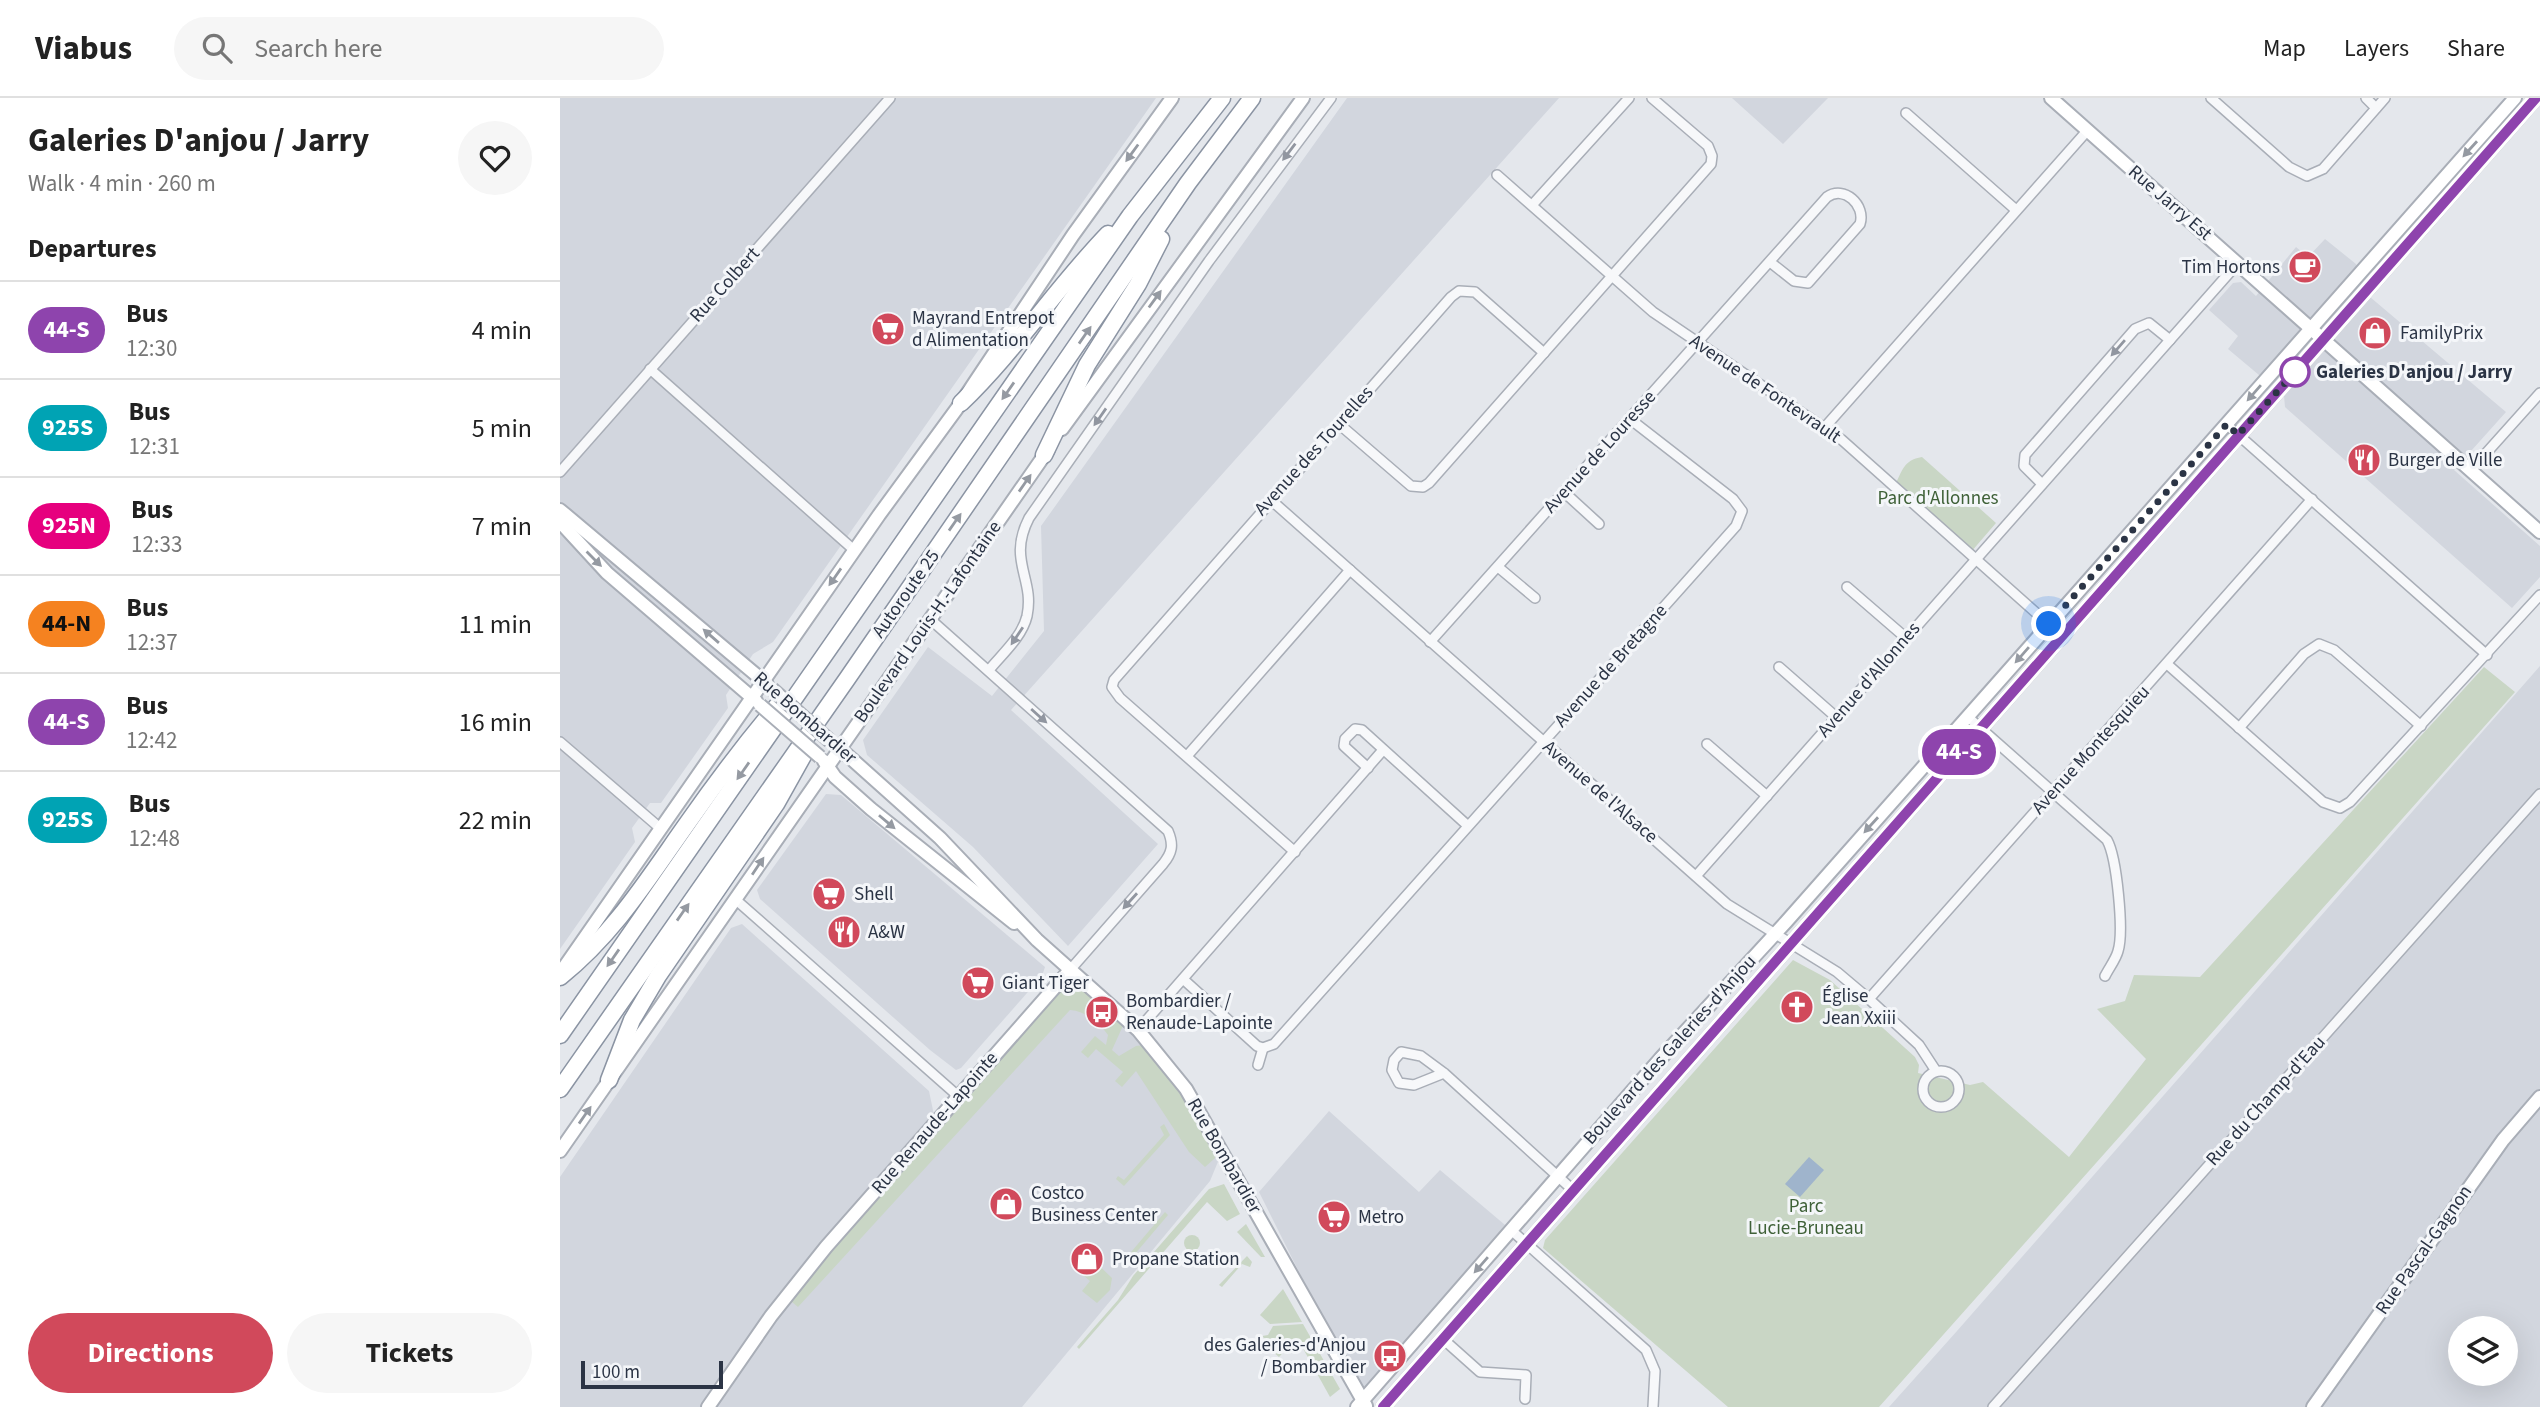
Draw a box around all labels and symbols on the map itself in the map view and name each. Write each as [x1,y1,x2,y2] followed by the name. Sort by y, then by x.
[2462,140,2478,158] one-way arrow
[1282,143,1297,161] one-way arrow
[1125,144,1139,162] one-way arrow
[2122,159,2218,247] street label: Rue Jarry Est
[684,241,767,329] street label: Rue Colbert
[2286,248,2324,286] cafe icon: Tim Hortons
[2181,254,2280,281] place label: Tim Hortons
[1148,290,1162,308] one-way arrow
[912,305,1055,354] place label: Mayrand Entrepot d Alimentation
[869,310,907,348] supermarket icon: Mayrand Entrepot d Alimentation
[2356,314,2394,352] shop icon: FamilyPrix
[2400,320,2483,347] place label: FamilyPrix
[1078,326,1092,344] one-way arrow
[1684,328,1847,450] street label: Avenue de Fontevrault
[2111,339,2126,356] one-way arrow
[2280,357,2310,387] marker: Galeries D'anjou / Jarry
[2316,359,2513,386] place label: Galeries D'anjou / Jarry
[1248,380,1380,522] street label: Avenue des Tourelles
[1001,382,1015,400] one-way arrow
[2246,384,2262,402] one-way arrow
[1537,385,1663,519] street label: Avenue de Louresse
[1093,408,1107,426] one-way arrow
[2345,441,2383,479] restaurant icon: Burger de Ville
[2388,447,2502,474] place label: Burger de Ville
[1018,474,1032,492] one-way arrow
[1877,485,1999,512] park label: Parc d'Allonnes
[949,512,962,532] one-way arrow
[848,515,1008,729] street label: Boulevard Louis-H.-Lafontaine
[866,544,946,644] street label: Autoroute 25
[586,551,603,568] one-way arrow
[828,568,842,586] one-way arrow
[1548,598,1674,734] street label: Avenue de Bretagne
[2031,606,2066,641] your location
[1811,616,1927,744] street label: Avenue d'Allonnes
[1010,627,1024,645] one-way arrow
[702,629,719,644] one-way arrow
[2014,646,2030,664] one-way arrow
[747,665,863,771] street label: Rue Bombardier
[2026,679,2156,821] street label: Avenue Montesquieu
[1030,708,1048,724] one-way arrow
[1910,729,2008,775] line badge: 44-S
[1536,734,1664,850] street label: Avenue de l'Alsace
[736,762,750,780] one-way arrow
[878,814,895,829] one-way arrow
[1864,816,1880,833] one-way arrow
[751,857,765,875] one-way arrow
[810,875,848,913] supermarket icon: Shell
[854,881,894,908] place label: Shell
[1122,892,1138,910] one-way arrow
[676,903,690,921] one-way arrow
[825,913,863,951] restaurant icon: A&W
[868,919,905,946] place label: A&W
[606,949,620,967] one-way arrow
[1577,949,1763,1151] street label: Boulevard des Galeries-d'Anjou
[959,964,997,1002] supermarket icon: Giant Tiger
[1002,970,1089,997] place label: Giant Tiger
[1822,983,1896,1032] place label: Église Jean Xxiii
[1126,988,1273,1037] place label: Bombardier / Renaude-Lapointe
[1778,988,1816,1026] church icon: Église Jean Xxiii
[1083,993,1121,1031] bus stop icon: Bombardier / Renaude-Lapointe
[2200,1030,2332,1172] street label: Rue du Champ-d'Eau
[865,1046,1005,1200] street label: Rue Renaude-Lapointe
[1180,1093,1268,1219] street label: Rue Bombardier
[578,1105,591,1125] one-way arrow
[1031,1180,1158,1229] place label: Costco Business Center
[2369,1180,2479,1320] street label: Rue Pascal-Gagnon
[987,1185,1025,1223] shop icon: Costco Business Center
[1748,1193,1864,1242] park label: Parc Lucie-Bruneau
[1315,1198,1353,1236] supermarket icon: Metro
[1358,1204,1404,1231] place label: Metro
[1068,1240,1106,1278] shop icon: Propane Station
[1112,1246,1240,1273] place label: Propane Station
[1473,1256,1489,1274] one-way arrow
[1204,1332,1366,1381] place label: des Galeries-d'Anjou / Bombardier
[1371,1337,1409,1375] bus stop icon: des Galeries-d'Anjou / Bombardier
[581,1358,723,1390] scale bar

